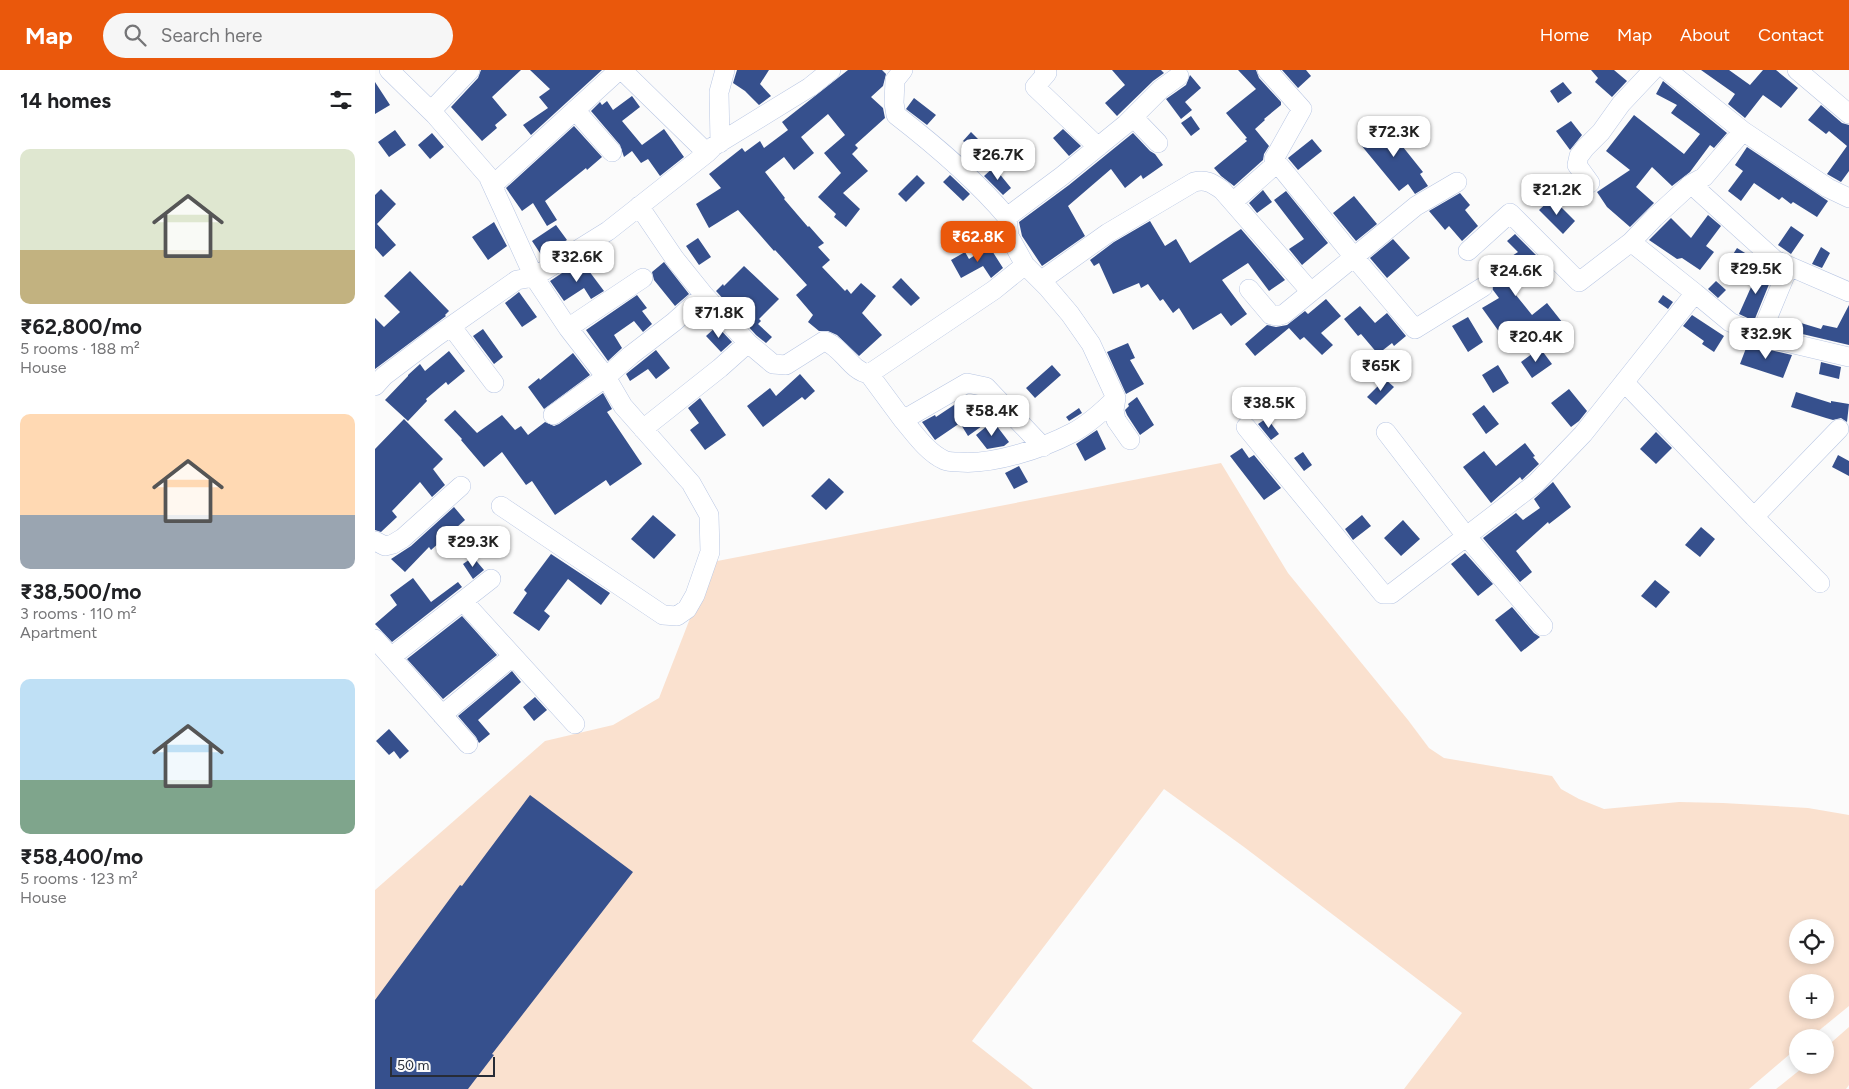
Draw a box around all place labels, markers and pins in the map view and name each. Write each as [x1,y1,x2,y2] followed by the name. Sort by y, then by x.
[1353,116,1435,158] pin: ₹72.3K
[957,138,1039,181] pin: ₹26.7K
[1516,174,1598,216] pin: ₹21.2K
[937,220,1019,263] pin: ₹62.8K
[536,240,618,283] pin: ₹32.6K
[1715,252,1797,295] pin: ₹29.5K
[1475,254,1557,297] pin: ₹24.6K
[678,296,760,339] pin: ₹71.8K
[1725,318,1807,360] pin: ₹32.9K
[1495,320,1577,363] pin: ₹20.4K
[1351,350,1411,392] pin: ₹65K
[1228,386,1310,429] pin: ₹38.5K
[951,394,1033,437] pin: ₹58.4K
[432,526,514,568] pin: ₹29.3K

